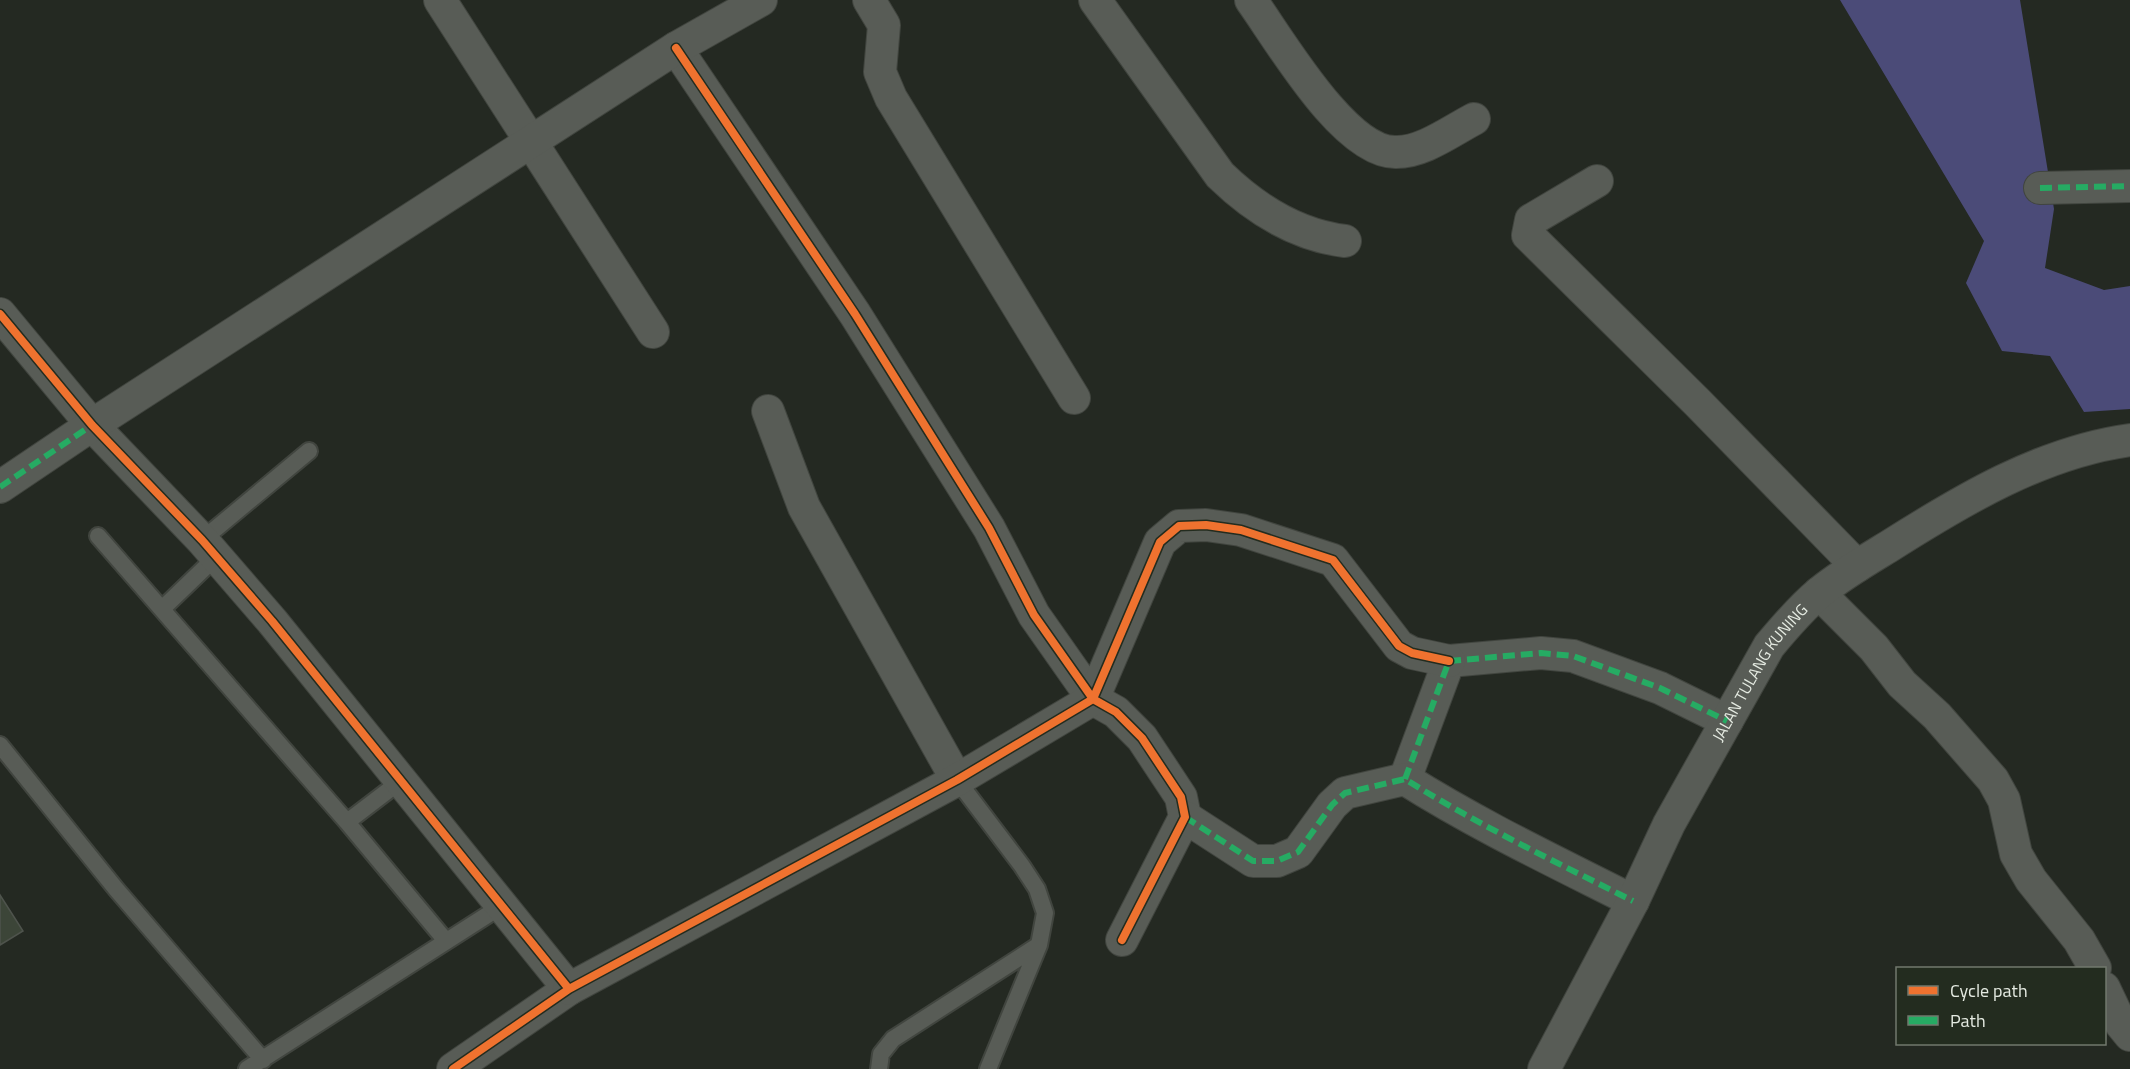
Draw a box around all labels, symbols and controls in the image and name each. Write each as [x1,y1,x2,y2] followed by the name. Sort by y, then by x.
[1706,598,1813,746] street label: JALAN TULANG KUNING
[1896,967,2106,1045] legend
[1950,977,2028,1004] text: Cycle path
[1950,1007,1986,1034] text: Path

